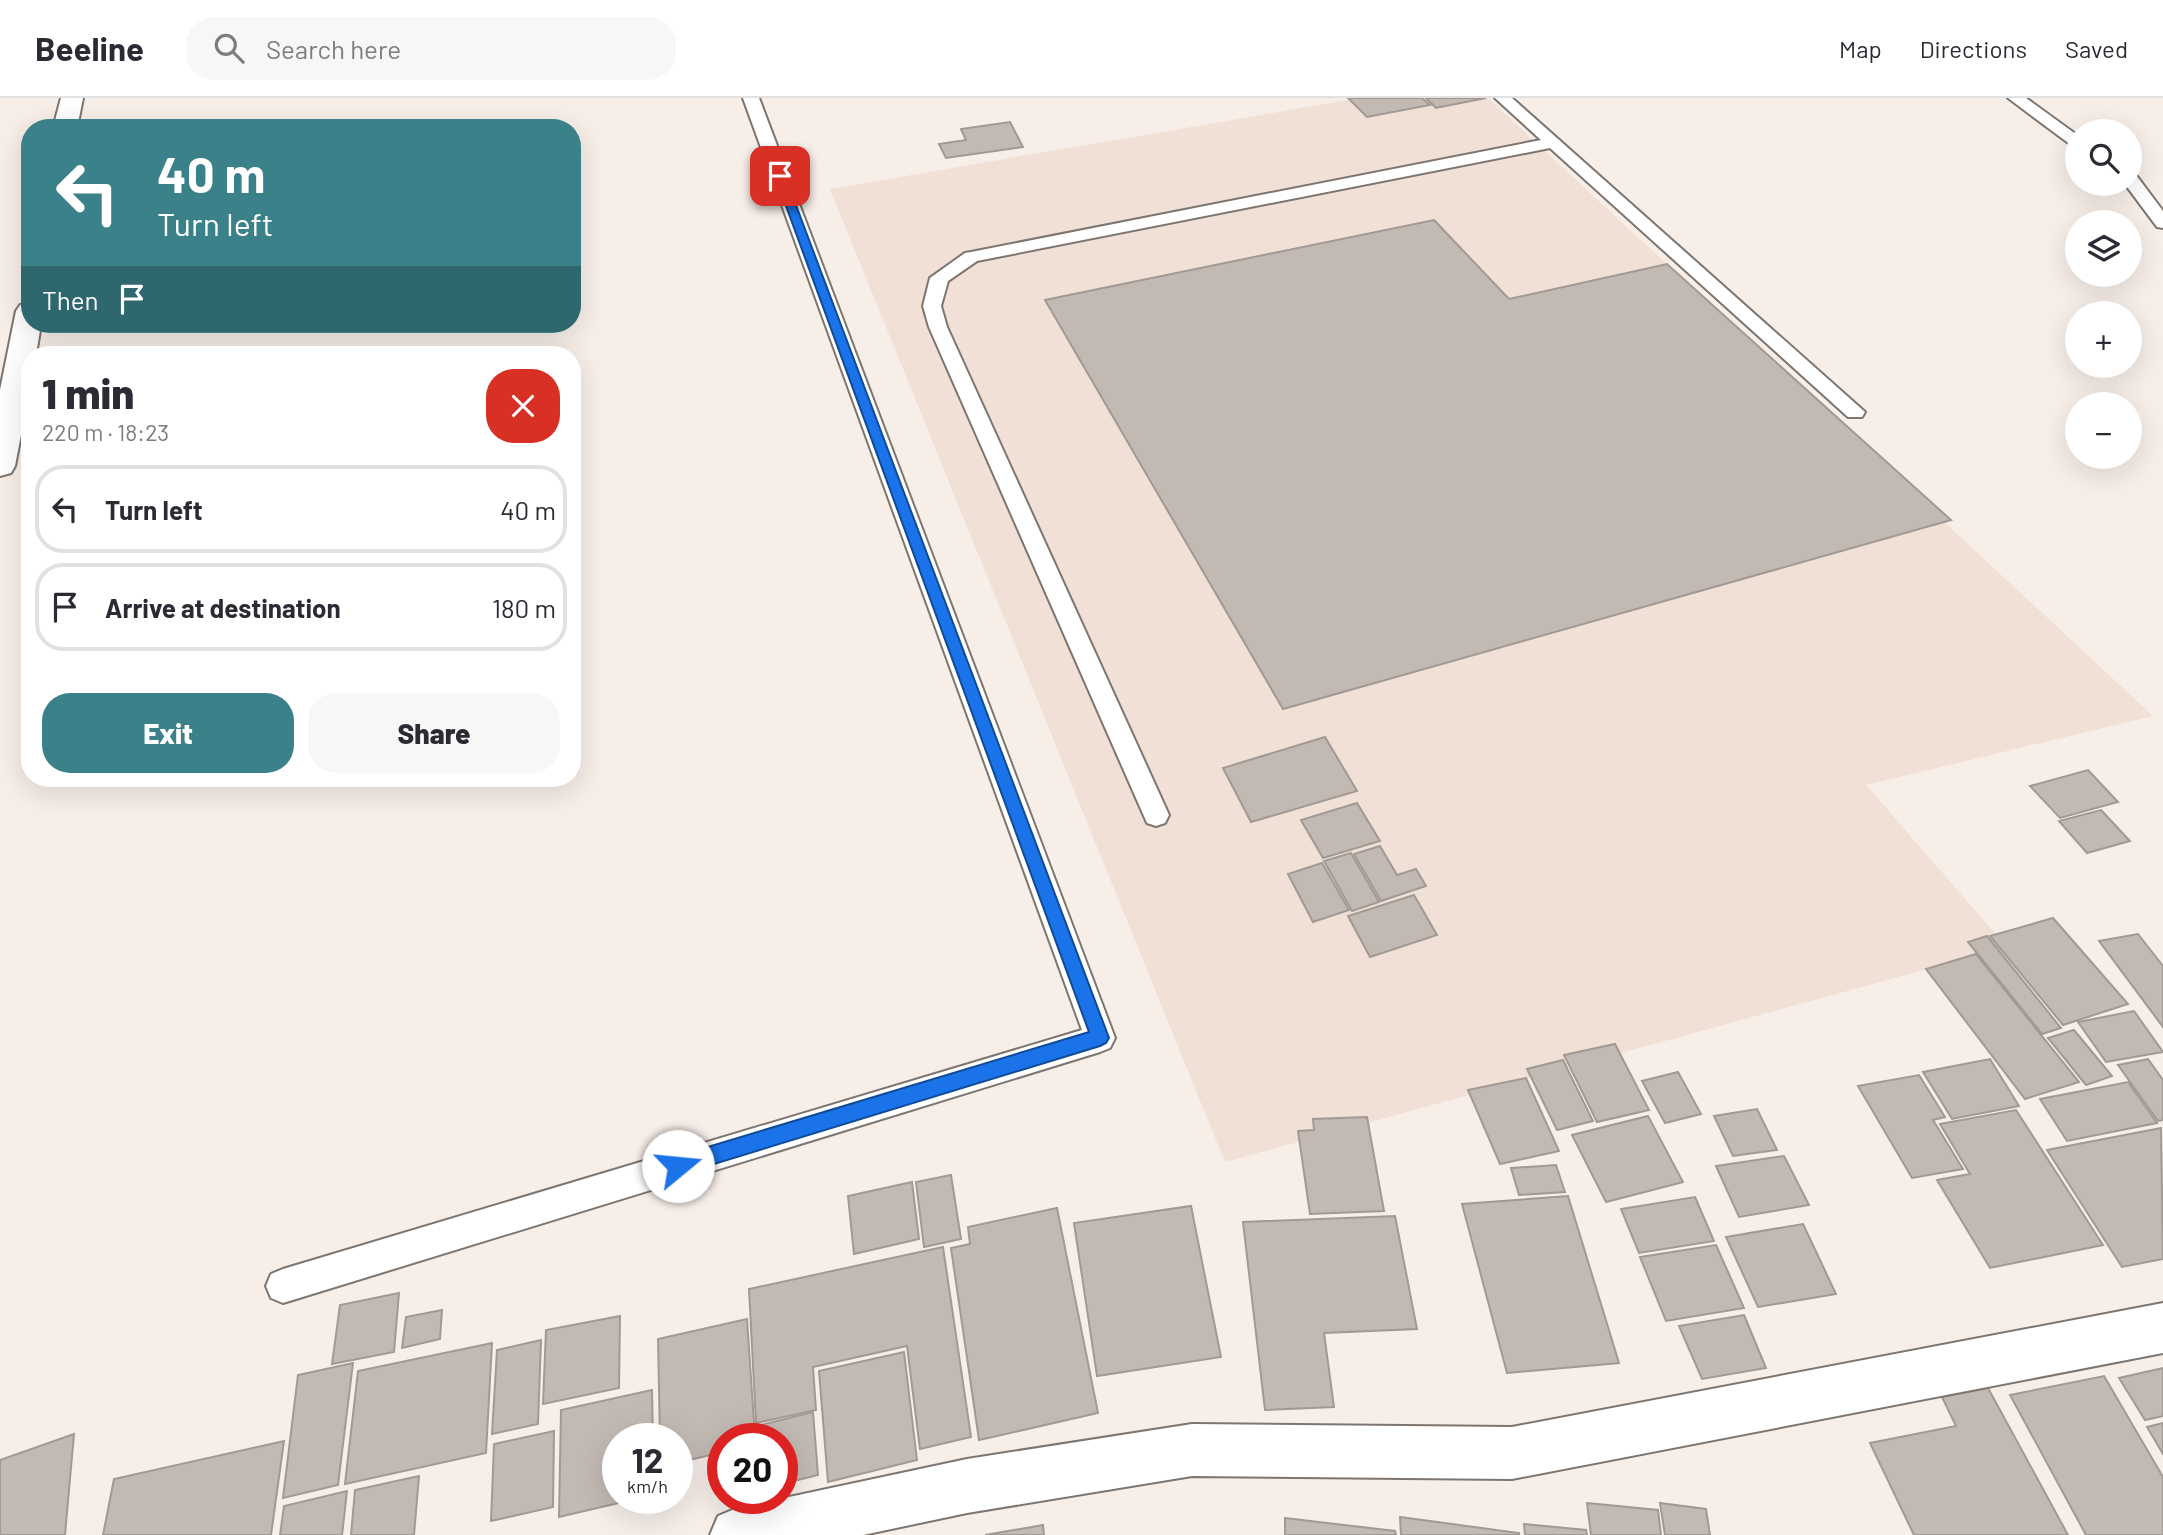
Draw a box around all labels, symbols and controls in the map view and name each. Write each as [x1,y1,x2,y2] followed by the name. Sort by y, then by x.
[186,17,676,80] search box
[35,28,144,68] text: Beeline
[210,29,248,67] icon: search
[266,33,401,64] text: Search here
[1839,34,1882,63] text: Map
[1920,34,2027,63] text: Directions
[2065,34,2128,63] text: Saved
[2065,119,2142,469] map controls
[2065,119,2142,196] button: search
[157,144,265,203] text: 40 m
[750,146,810,206] pin
[42,147,133,238] icon: left
[761,157,799,195] icon: arrive
[157,204,274,242] text: Turn left
[2065,210,2142,287] button: layers
[113,280,151,318] icon: arrive
[42,284,99,315] text: Then
[2065,301,2142,378] button: +
[42,367,134,417] text: 1 min
[486,369,560,443] button: close
[2065,392,2142,469] button: −
[42,418,169,446] text: 220 m · 18:23
[46,490,84,528] icon: left
[105,494,203,525] text: Turn left
[500,494,556,525] text: 40 m
[46,588,84,626] icon: arrive
[105,592,341,623] text: Arrive at destination
[492,592,556,623] text: 180 m
[42,693,294,773] button: Exit
[308,693,560,773] button: Share
[641,1129,715,1203] position arrow
[707,1423,798,1514] speed limit sign: 20
[631,1438,663,1480] text: 12
[627,1475,668,1497] text: km/h

